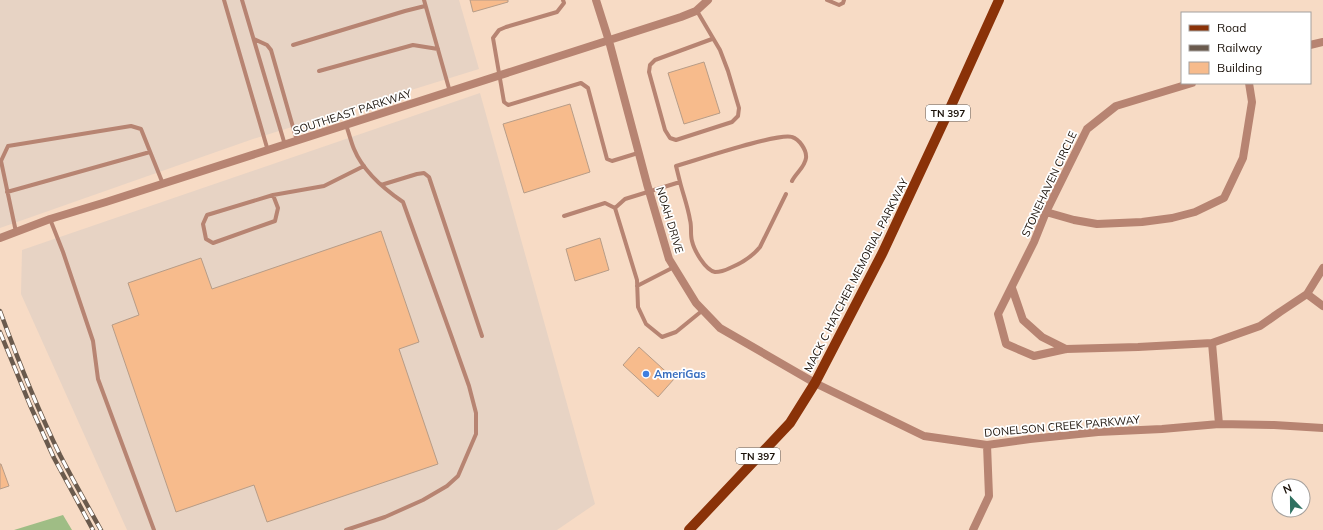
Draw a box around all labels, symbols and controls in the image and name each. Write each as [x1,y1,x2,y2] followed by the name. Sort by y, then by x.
[1181,12,1311,84] legend
[1217,20,1246,35] text: Road
[1217,40,1263,55] text: Railway
[1217,60,1262,75] text: Building
[291,86,413,138] street label: SOUTHEAST PARKWAY
[926,105,970,121] road number: TN 397
[1018,129,1080,239] street label: STONEHAVEN CIRCLE
[801,175,911,374] street label: MACK C HATCHER MEMORIAL PARKWAY
[653,185,687,255] street label: NOAH DRIVE
[654,367,706,381] place label: AmeriGas
[641,369,651,379] marker: AmeriGas
[984,412,1141,440] street label: DONELSON CREEK PARKWAY
[736,448,780,464] road number: TN 397
[1271,478,1311,518] north arrow
[1281,481,1294,497] text: N

